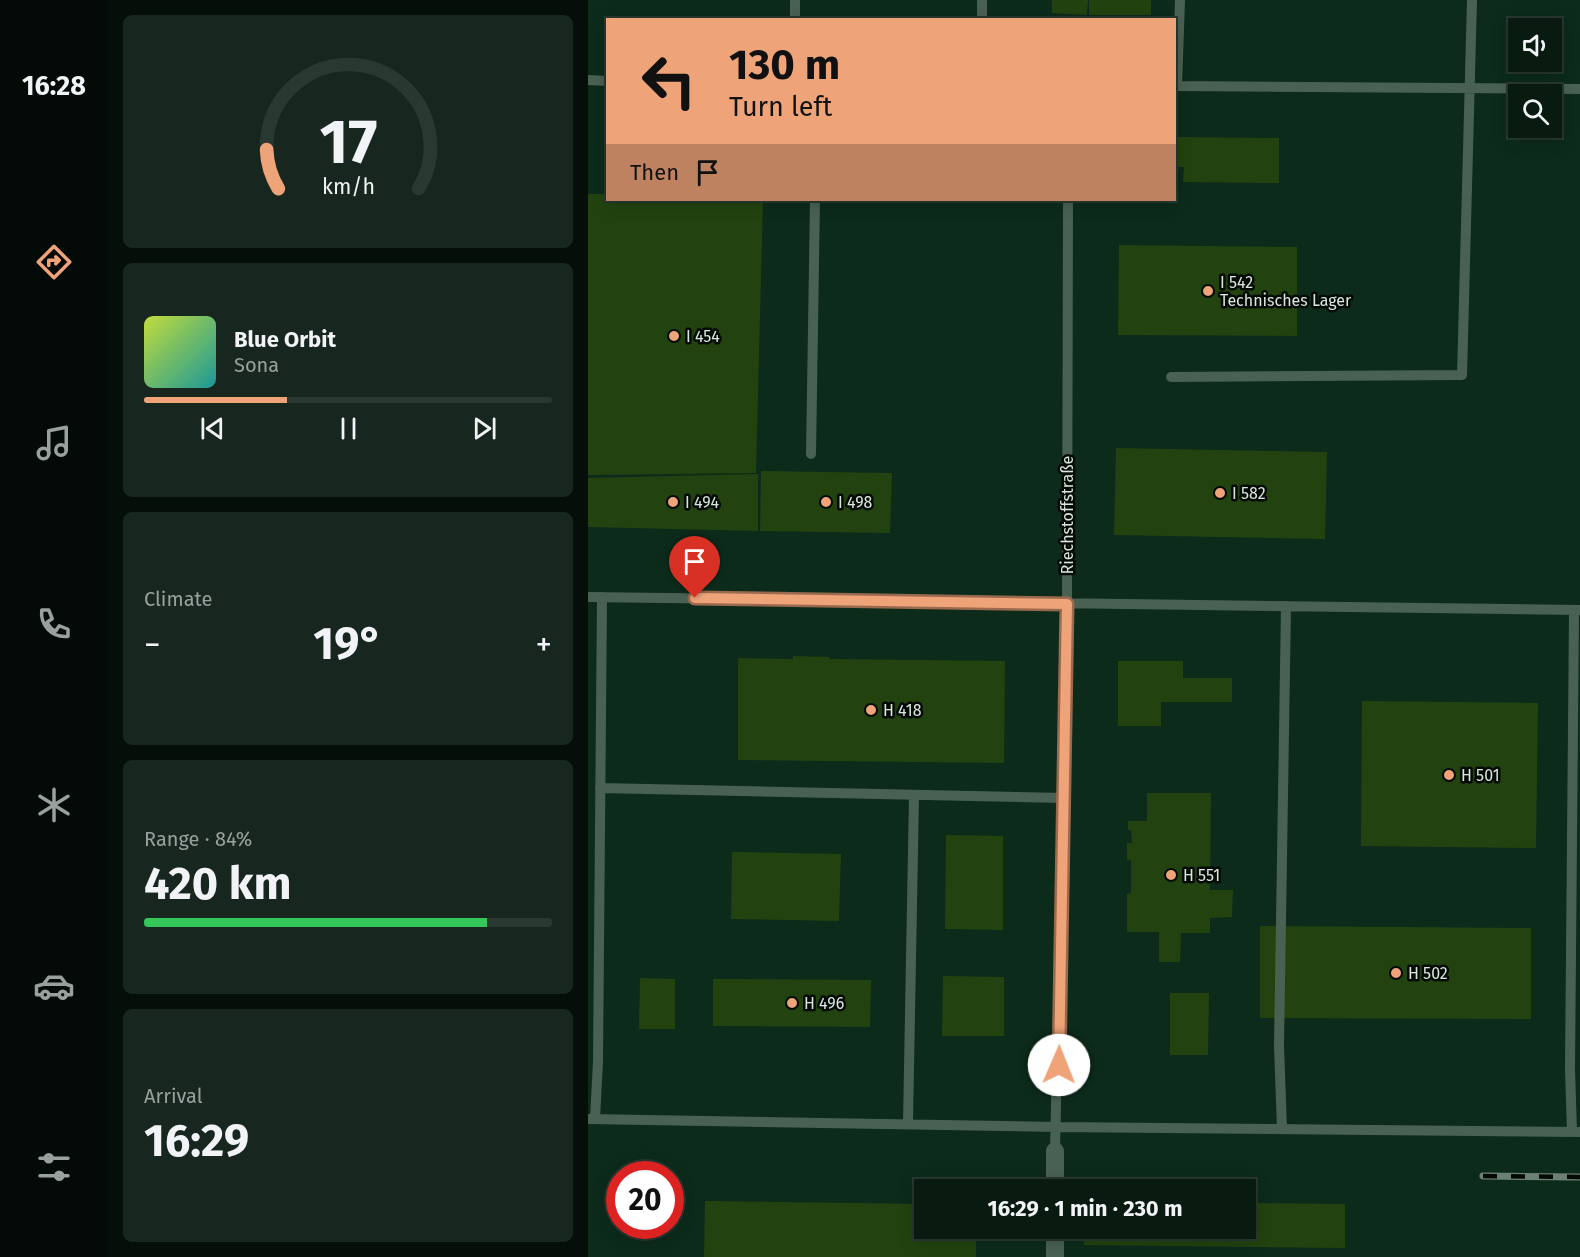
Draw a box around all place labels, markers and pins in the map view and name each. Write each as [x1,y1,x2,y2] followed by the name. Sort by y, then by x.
[1220,273,1352,310] place label: I 542 Technisches Lager
[1201,284,1215,298] marker: I 542 Technisches Lager
[686,327,720,346] place label: I 454
[667,329,681,343] marker: I 454
[1232,484,1266,503] place label: I 582
[1213,486,1227,500] marker: I 582
[685,493,719,512] place label: I 494
[838,493,873,512] place label: I 498
[666,495,680,509] marker: I 494
[819,495,833,509] marker: I 498
[669,536,720,598] pin
[883,701,922,720] place label: H 418
[864,703,878,717] marker: H 418
[1461,766,1500,785] place label: H 501
[1442,768,1456,782] marker: H 501
[1183,866,1220,885] place label: H 551
[1164,868,1178,882] marker: H 551
[1408,964,1448,983] place label: H 502
[1389,966,1403,980] marker: H 502
[804,994,844,1013] place label: H 496
[785,996,799,1010] marker: H 496

